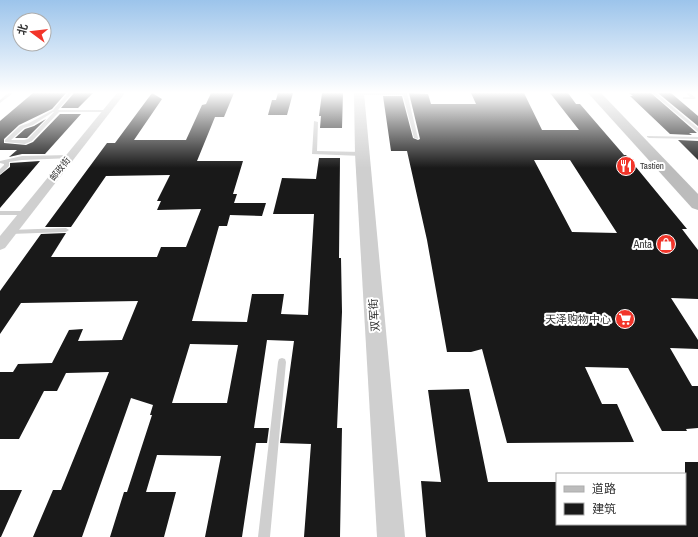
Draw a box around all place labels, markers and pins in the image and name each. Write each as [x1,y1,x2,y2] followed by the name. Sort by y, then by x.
[615,155,637,177] restaurant icon: Tastien
[640,160,664,172] place label: Tastien
[655,233,677,255] shop icon: Anta
[632,237,652,251] place label: Anta
[614,308,636,330] supermarket icon: 天泽购物中心
[545,312,611,326] place label: 天泽购物中心

